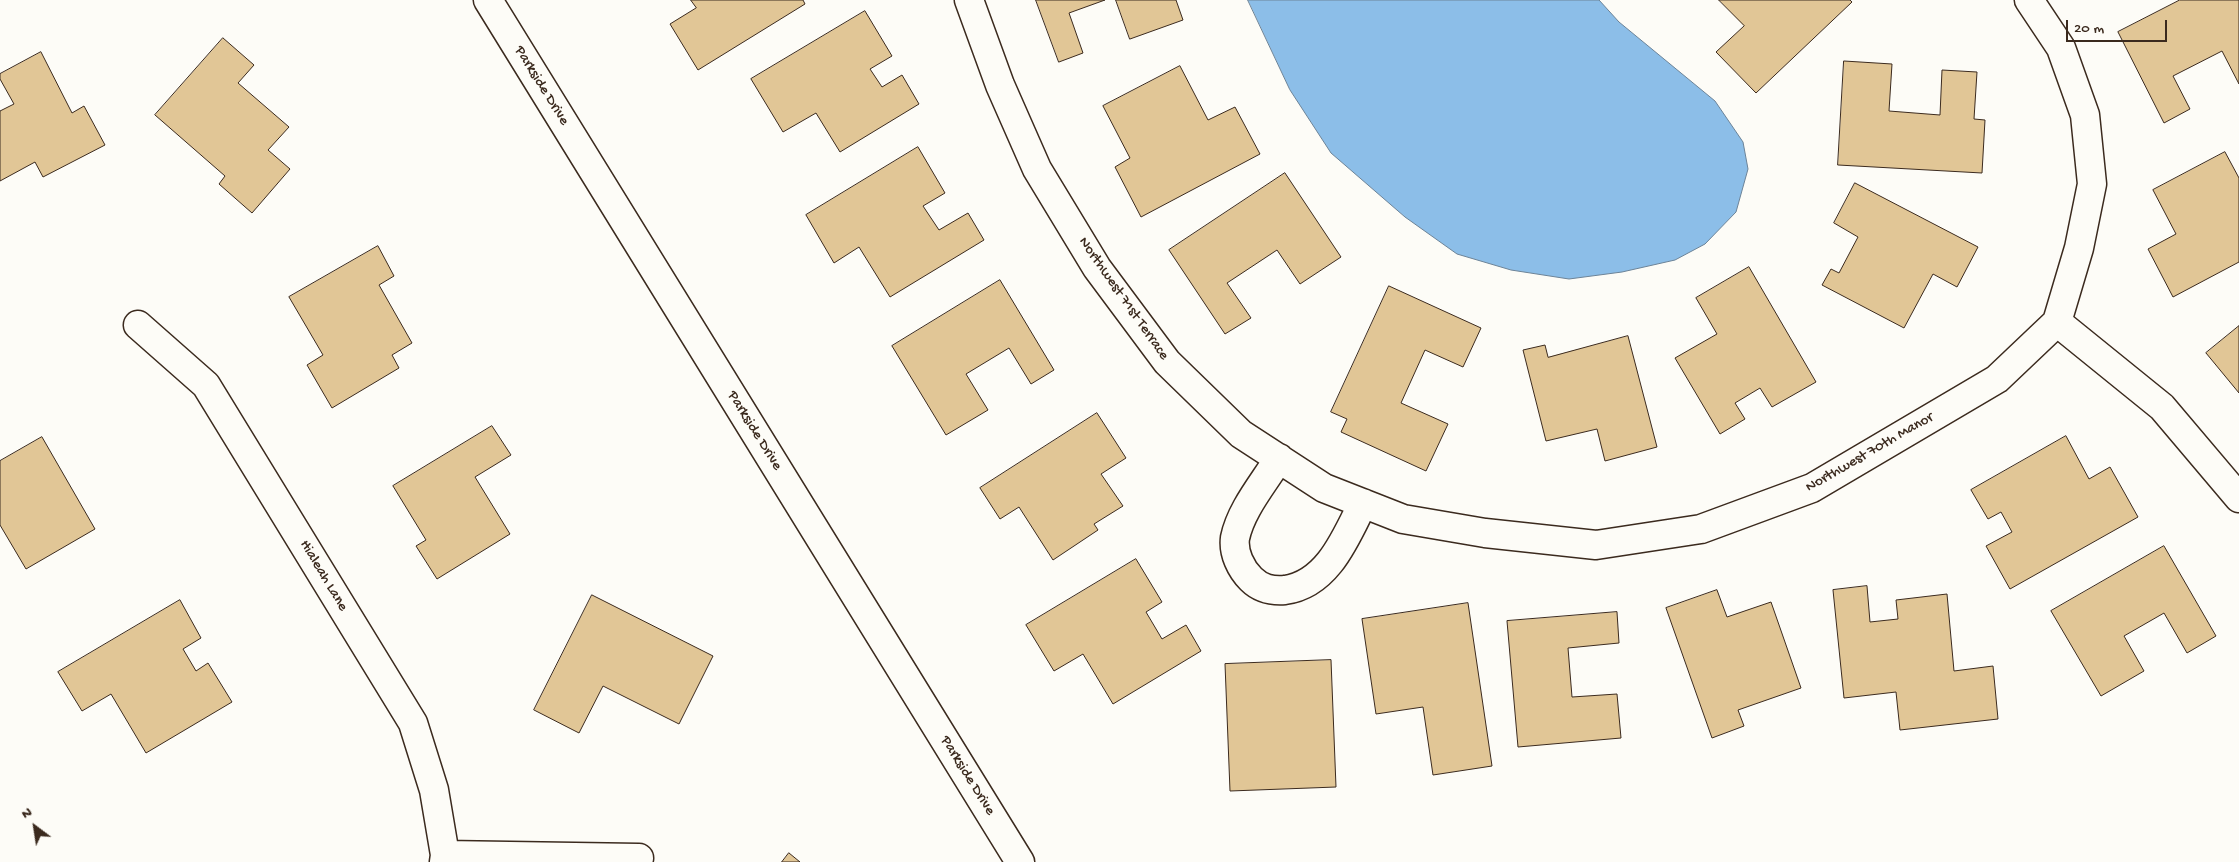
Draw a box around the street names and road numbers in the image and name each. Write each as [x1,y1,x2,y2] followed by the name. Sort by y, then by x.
[509,43,573,129] street label: Parkside Drive
[1074,234,1172,364] street label: Northwest 71st Terrace
[722,388,786,474] street label: Parkside Drive
[1803,409,1937,497] street label: Northwest 70th Manor
[295,537,351,615] street label: Hialeah Lane
[935,733,999,819] street label: Parkside Drive

